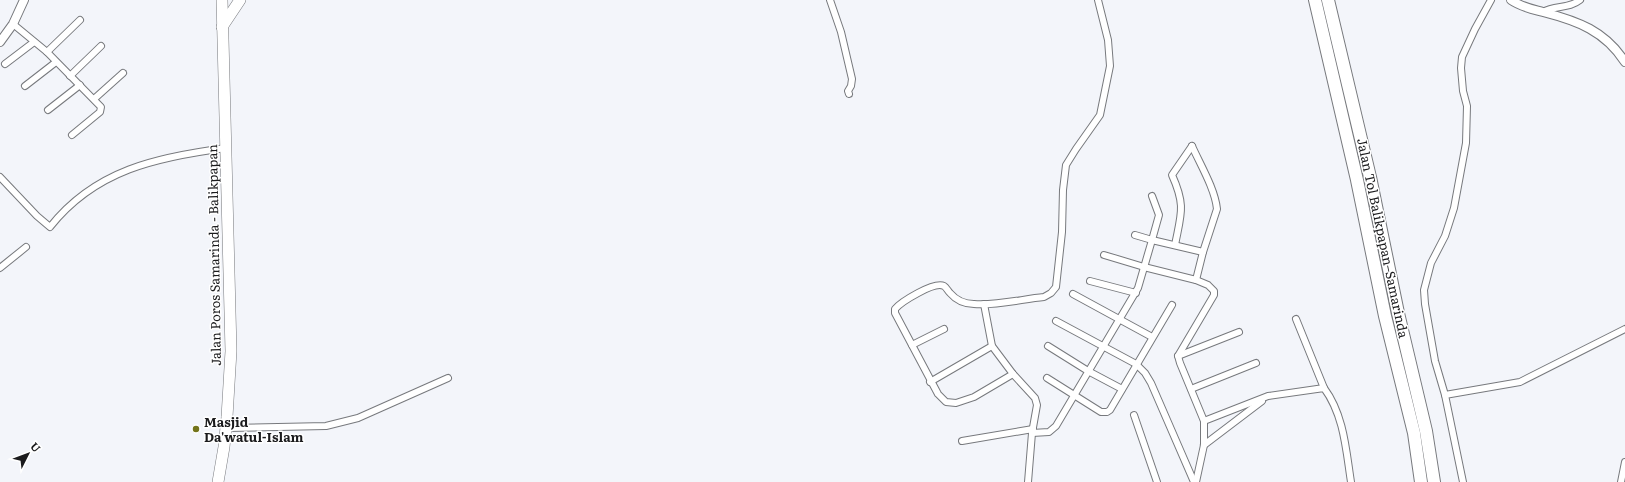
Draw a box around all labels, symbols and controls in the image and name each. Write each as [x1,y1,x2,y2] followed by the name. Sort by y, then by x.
[1353,136,1414,340] street label: Jalan Tol Balikpapan–Samarinda
[202,144,225,366] street label: Jalan Poros Samarinda - Balikpapan
[204,412,303,446] place label: Masjid Da'watul-Islam
[191,424,201,434] marker: Masjid Da'watul-Islam
[8,434,48,474] north arrow
[27,438,45,455] text: U

